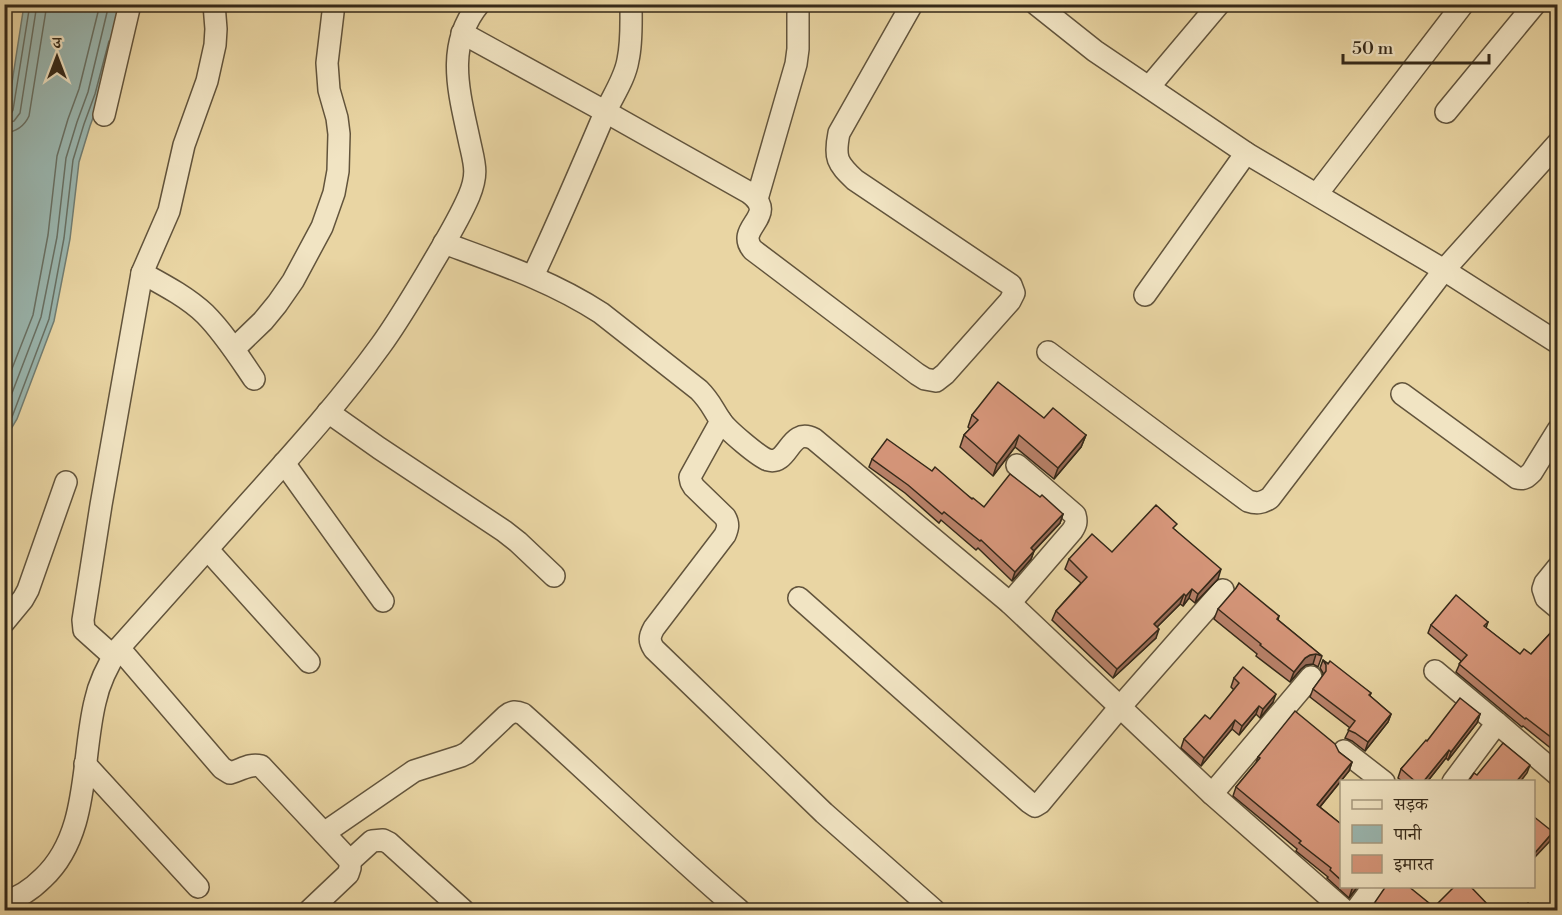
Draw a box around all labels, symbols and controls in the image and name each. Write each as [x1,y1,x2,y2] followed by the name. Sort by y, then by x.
[27,27,87,87] north arrow
[1343,27,1488,65] scale bar
[52,33,63,53] text: उ
[1352,37,1394,60] text: 50 m
[1340,780,1535,888] legend
[1393,793,1429,816] text: सड़क
[1393,823,1423,846] text: पानी
[1393,853,1434,876] text: इमारत

